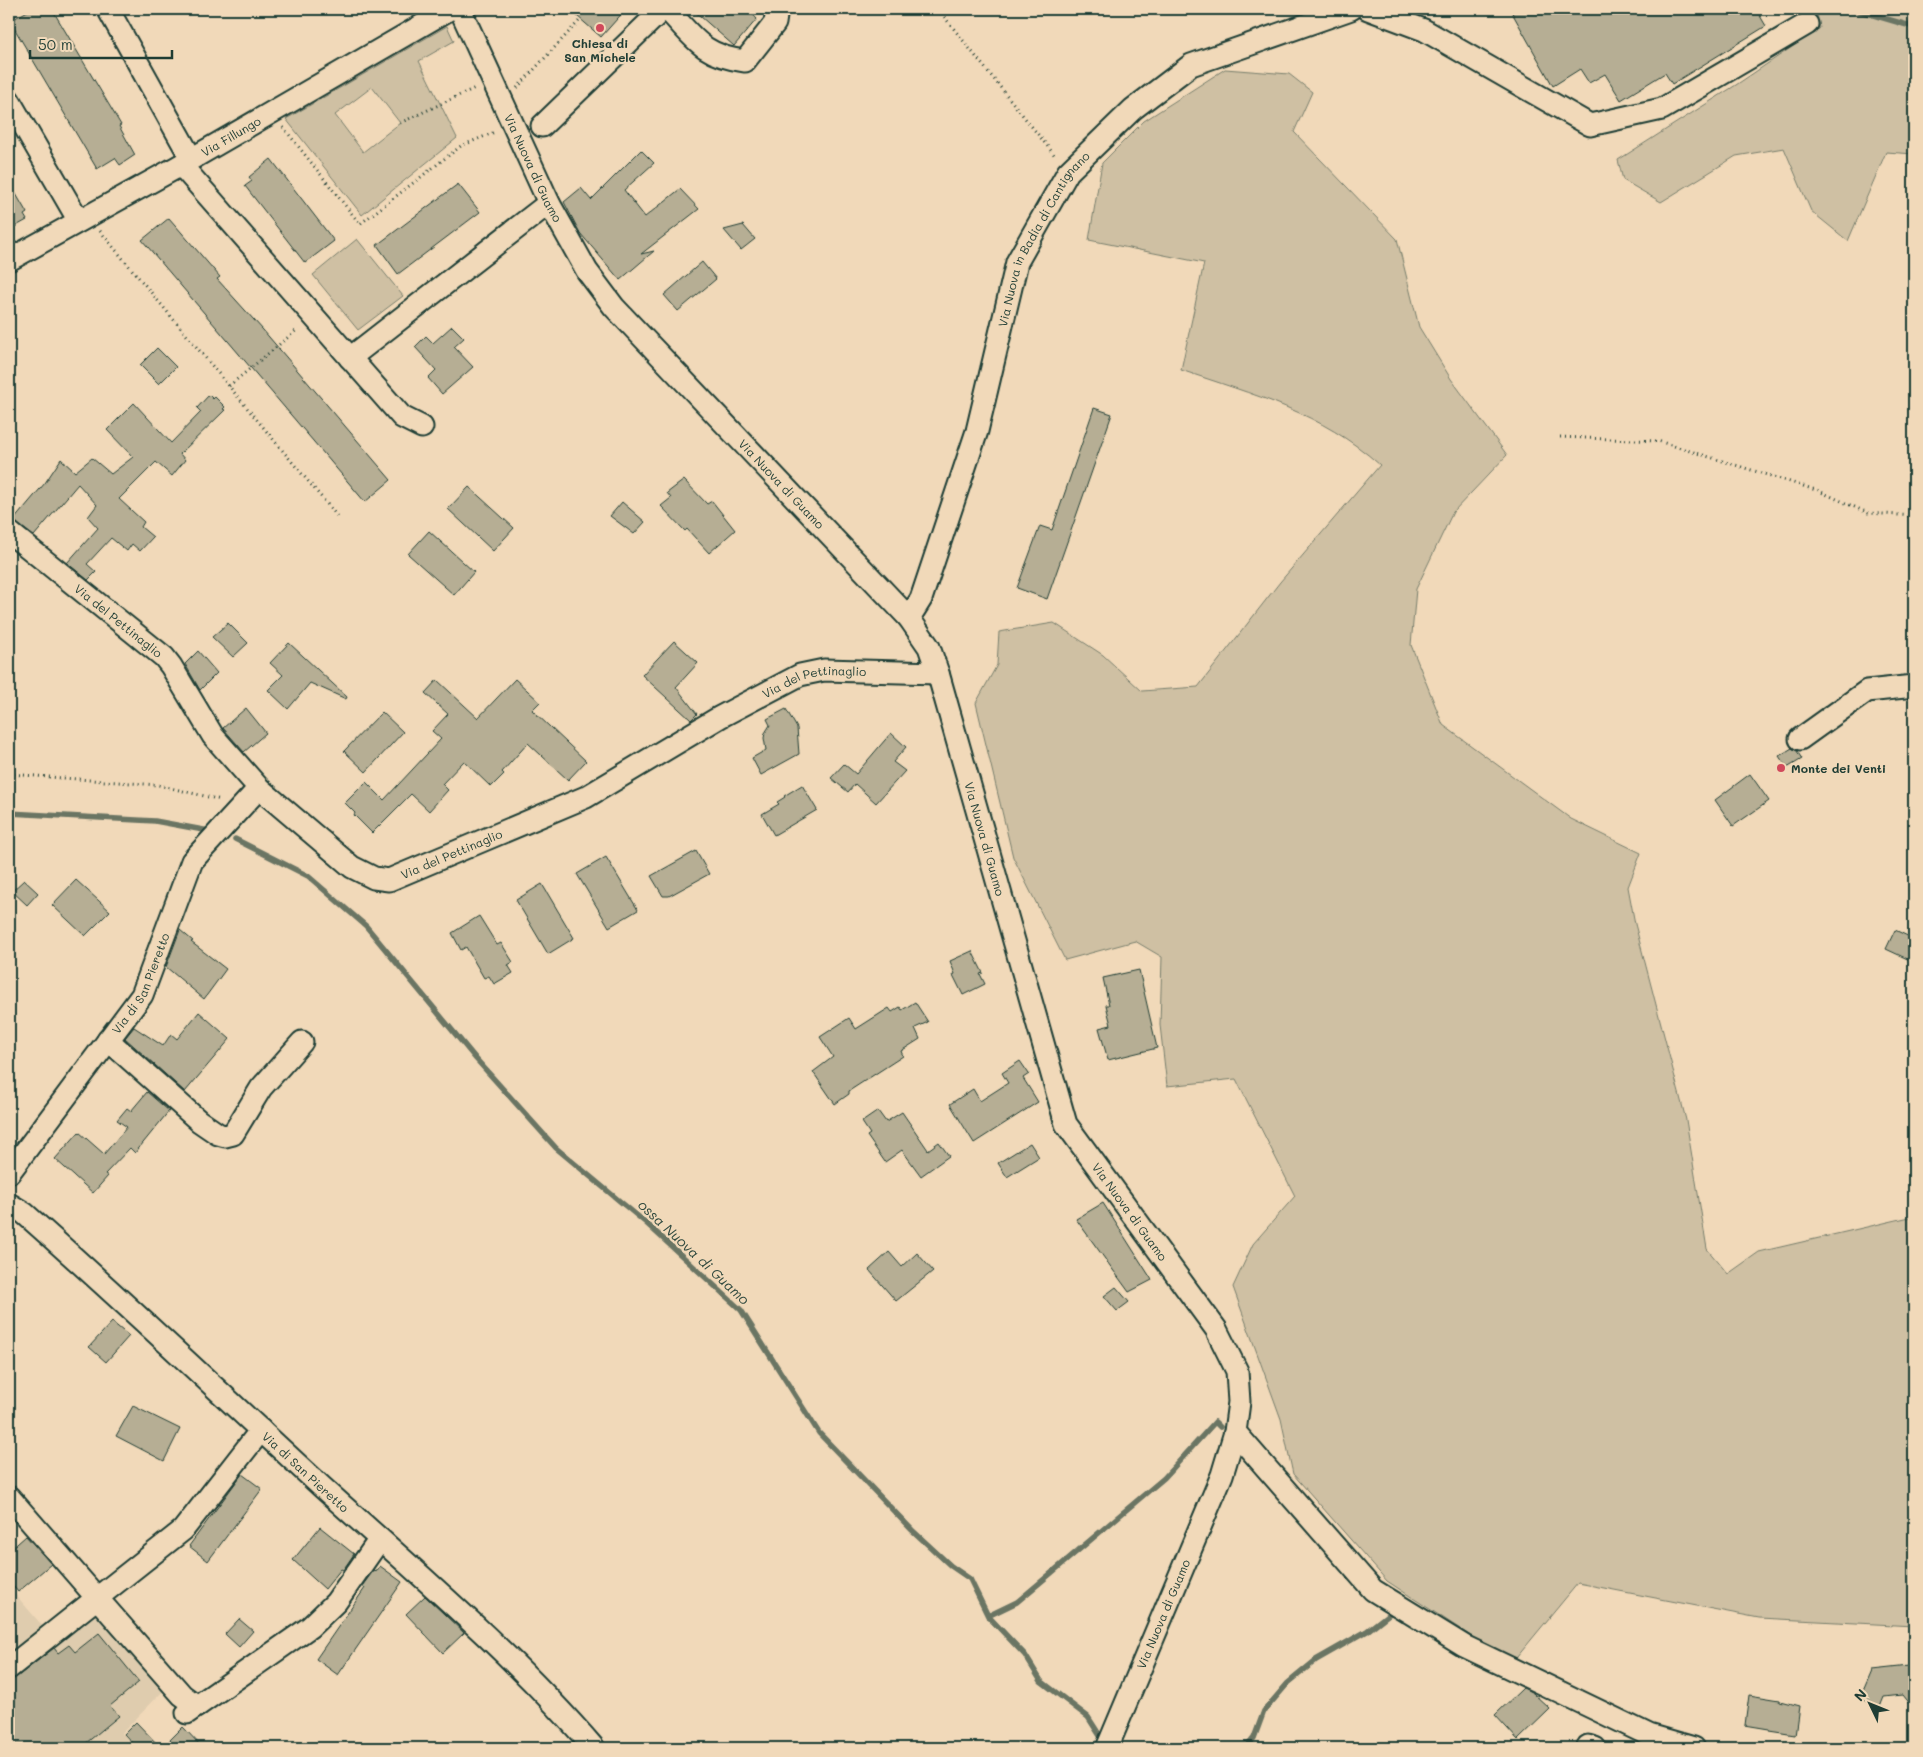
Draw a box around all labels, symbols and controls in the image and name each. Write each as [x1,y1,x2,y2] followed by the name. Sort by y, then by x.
[594,22,606,34] marker: Chiesa di San Michele
[30,28,172,60] scale bar
[38,34,73,54] text: 50 m
[564,35,636,65] place label: Chiesa di San Michele
[501,111,566,225] street label: Via Nuova di Guamo
[198,113,264,160] street label: Via Fillungo
[994,148,1093,329] street label: Via Nuova in Badia di Cantignano
[735,436,828,532] street label: Via Nuova di Guamo
[71,580,166,661] street label: Via del Pettinaglio
[759,662,866,702] street label: Via del Pettinaglio
[1791,760,1886,776] place label: Monte dei Venti
[1775,762,1787,774] marker: Monte dei Venti
[961,780,1009,898] street label: Via Nuova di Guamo
[398,825,505,882] street label: Via del Pettinaglio
[108,930,173,1037] street label: Via di San Pieretto
[1089,1159,1171,1264] street label: Via Nuova di Guamo
[634,1195,754,1309] water label: ossa Nuova di Guamo
[259,1428,352,1516] street label: Via di San Pieretto
[1133,1557,1193,1671] street label: Via Nuova di Guamo
[1846,1680,1896,1730] north arrow
[1850,1684,1871,1705] text: N

